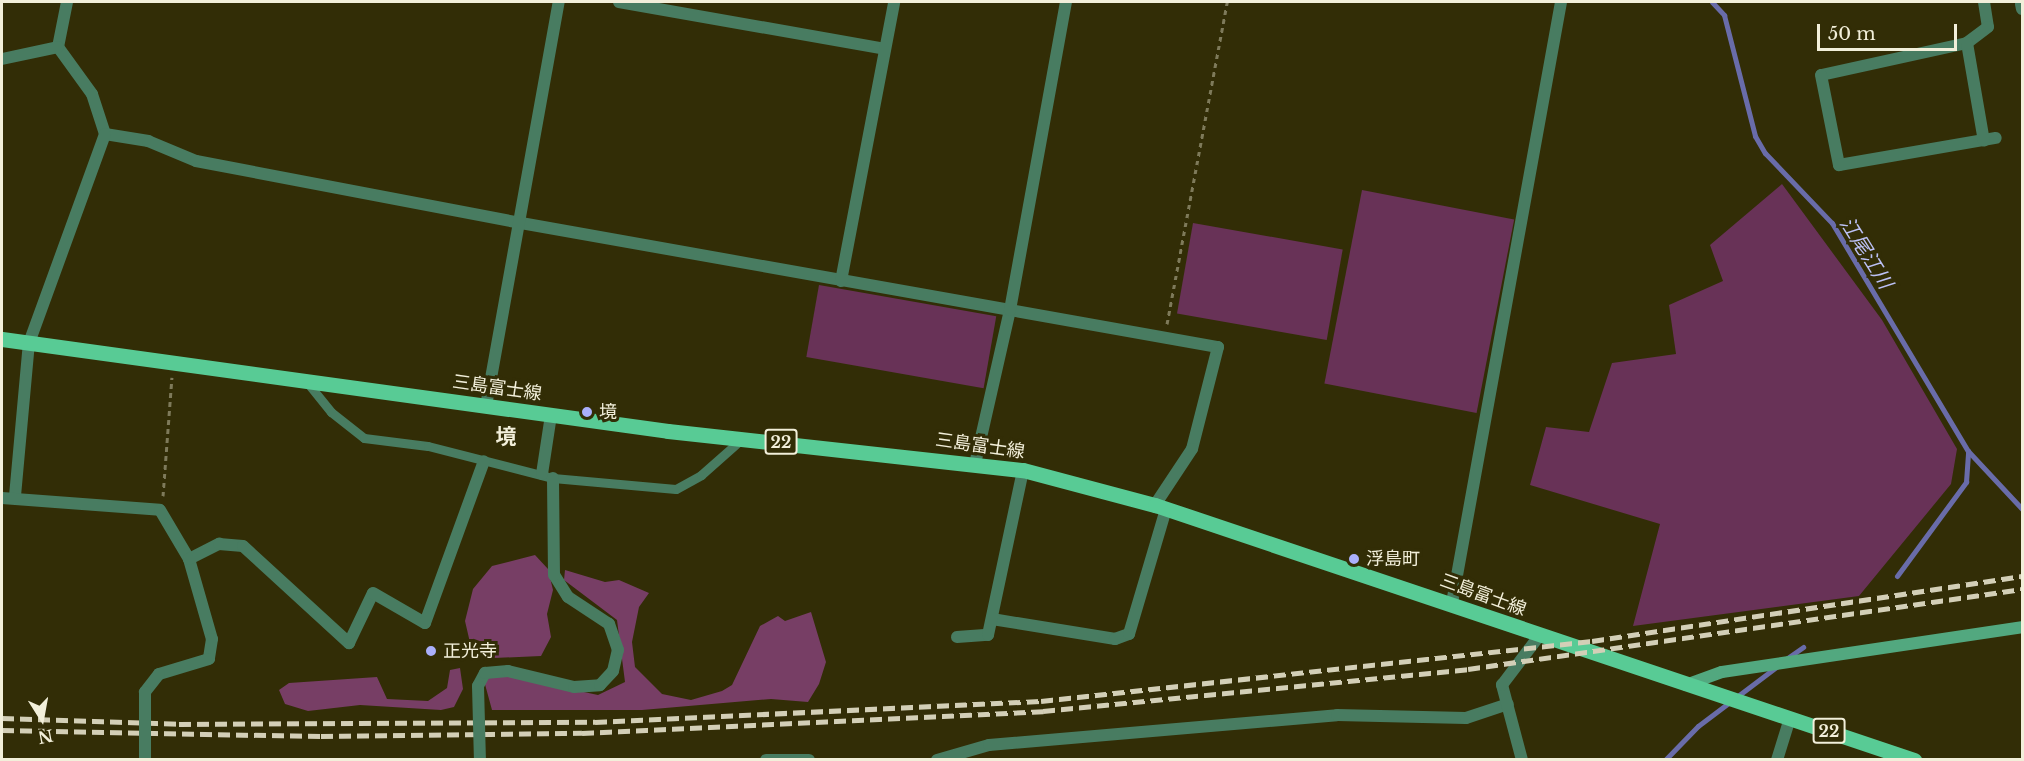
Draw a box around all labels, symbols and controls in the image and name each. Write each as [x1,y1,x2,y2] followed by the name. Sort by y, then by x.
[1820,12,1960,50] scale bar
[1828,23,1876,45] text: 50 m
[1835,213,1897,293] water label: 江尾江川
[451,371,543,405] street label: 三島富士線
[599,401,617,423] place label: 境
[580,405,594,419] marker: 境
[496,424,516,450] district label: 境
[764,429,798,455] road number: 22
[934,429,1026,463] street label: 三島富士線
[1366,548,1420,570] place label: 浮島町
[1347,552,1361,566] marker: 浮島町
[1437,569,1529,621] street label: 三島富士線
[443,640,497,662] place label: 正光寺
[424,644,438,658] marker: 正光寺
[12,689,72,749] north arrow
[1812,718,1846,744] road number: 22
[36,725,55,748] text: N

